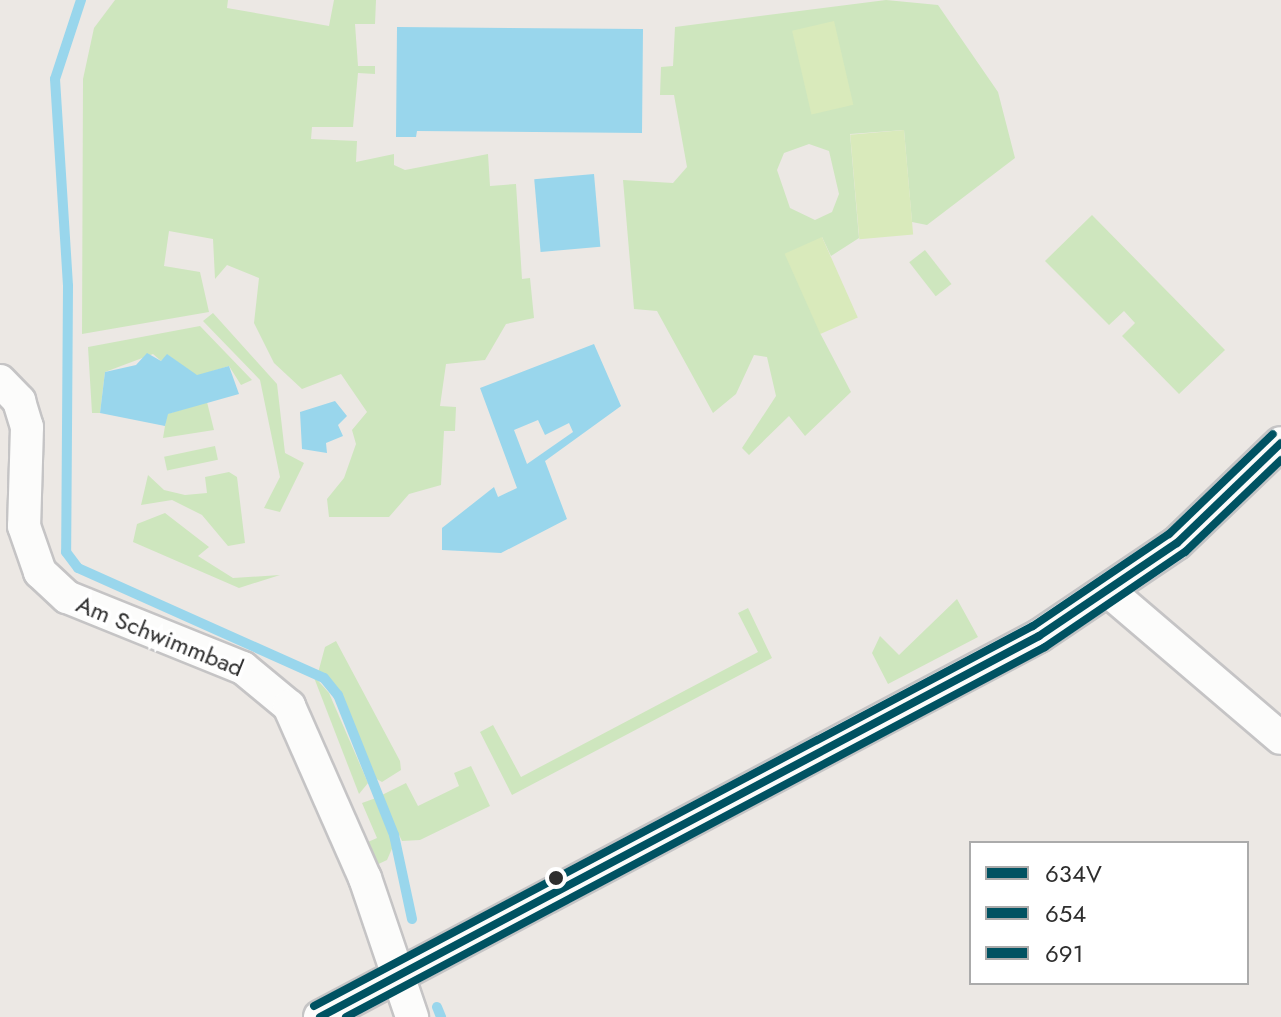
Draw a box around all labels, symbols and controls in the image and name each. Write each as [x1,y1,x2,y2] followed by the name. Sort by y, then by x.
[72,589,248,683] street label: Am Schwimmbad
[969,841,1249,985] legend
[1045,856,1102,891] text: 634V
[548,870,564,886] unlabelled marker
[1045,896,1086,931] text: 654
[1045,936,1083,971] text: 691

